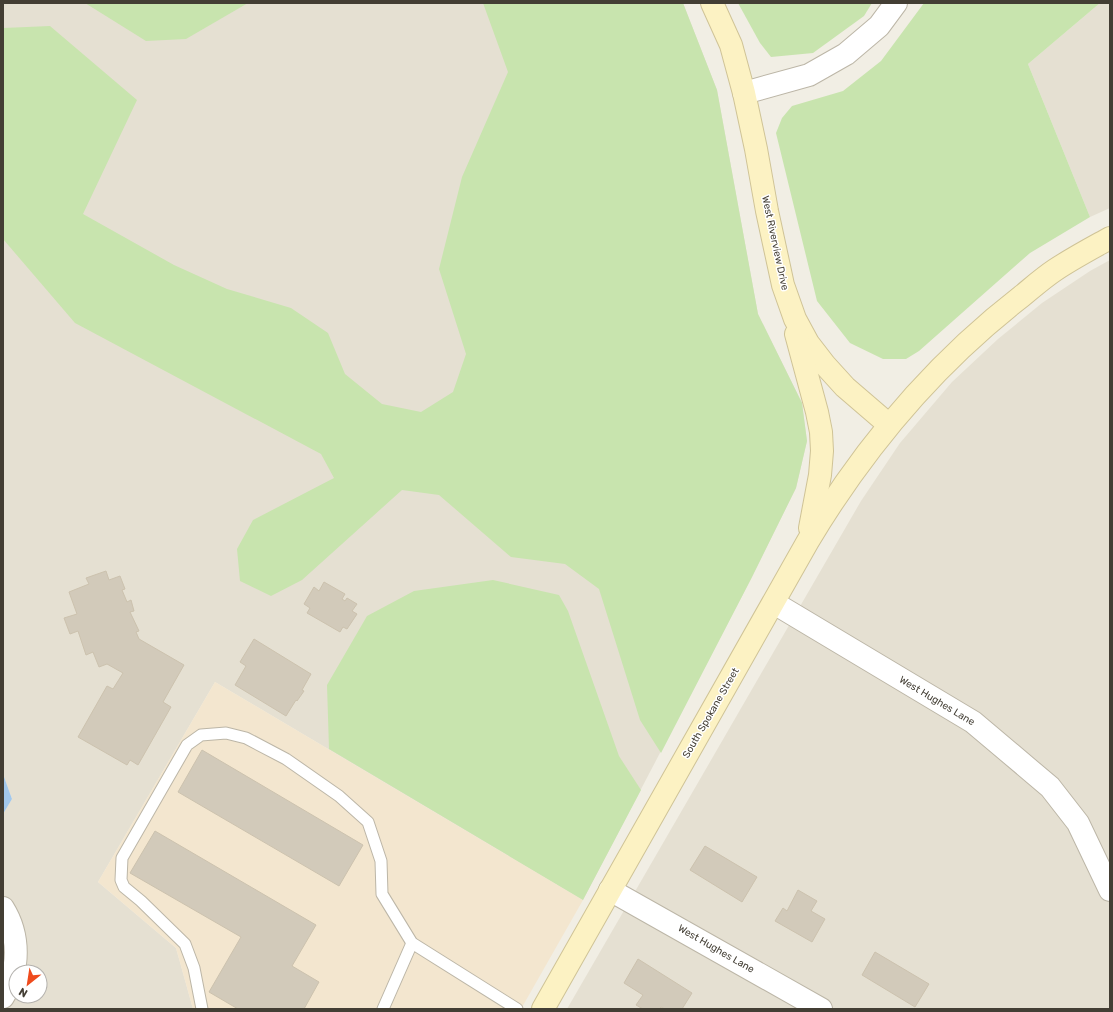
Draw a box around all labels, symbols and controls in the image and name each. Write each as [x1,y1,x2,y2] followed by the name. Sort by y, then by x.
[759,195,791,292] street label: West Riverview Drive
[680,666,742,760] street label: South Spokane Street
[897,674,977,729] street label: West Hughes Lane
[676,922,757,976] street label: West Hughes Lane
[8,964,48,1004] north arrow
[17,985,30,1000] text: N

